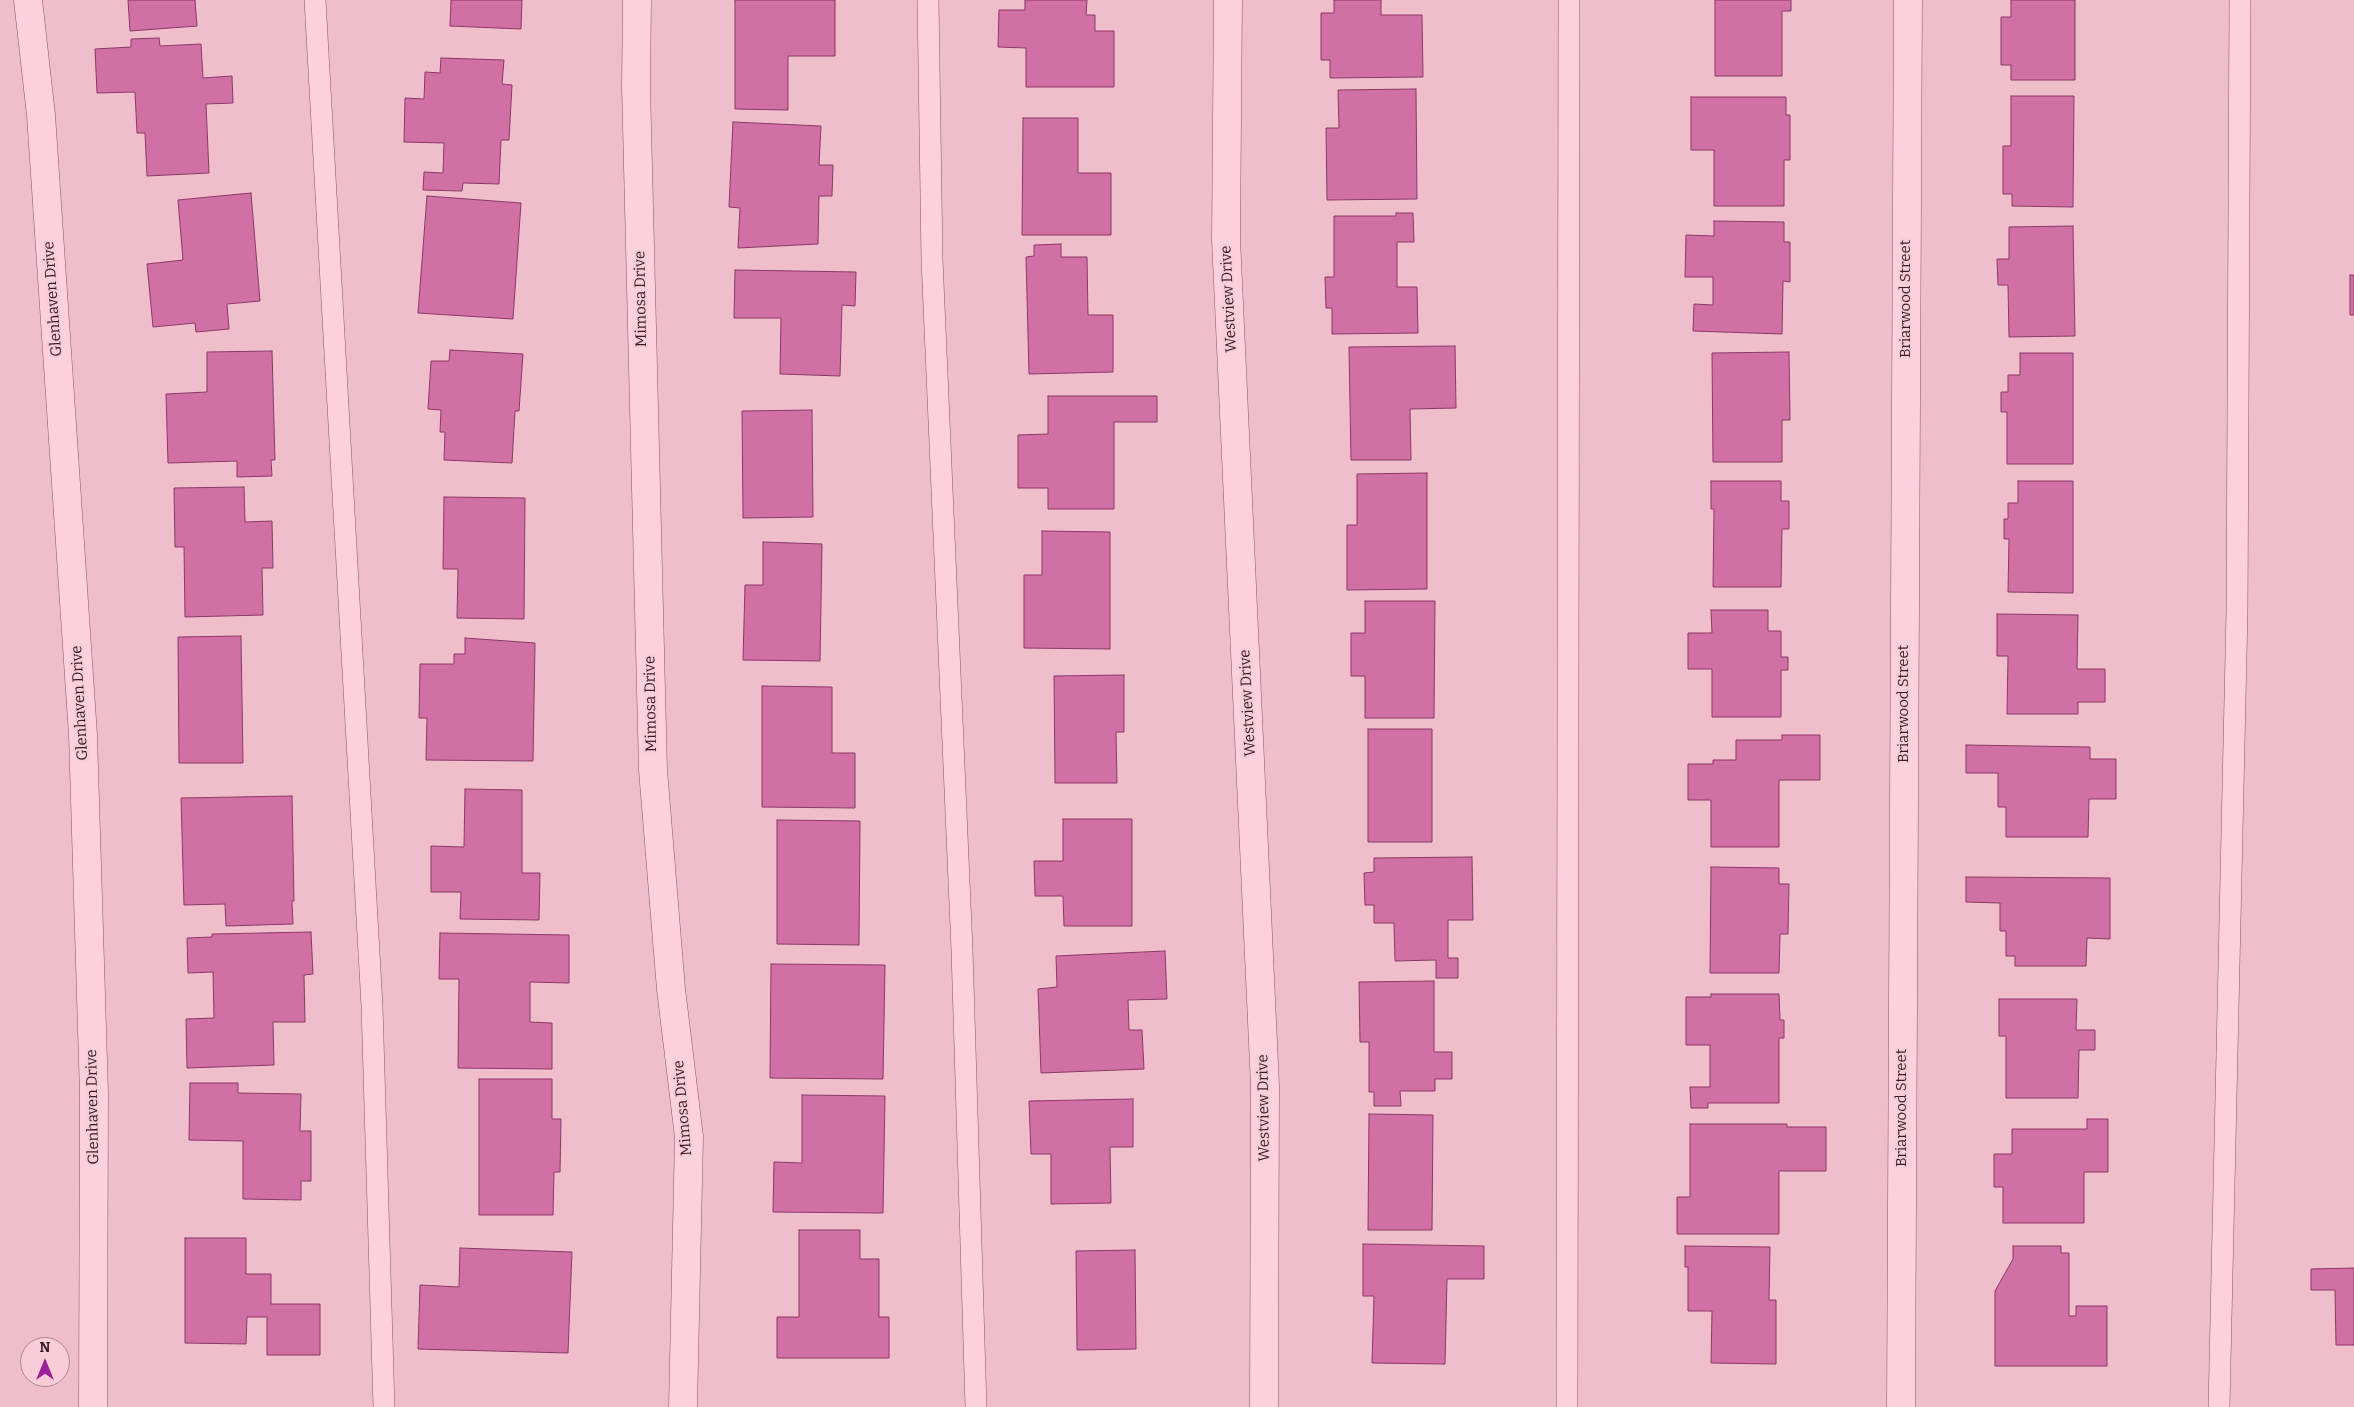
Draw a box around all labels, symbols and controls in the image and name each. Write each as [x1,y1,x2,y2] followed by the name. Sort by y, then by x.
[1897,240,1915,358] street label: Briarwood Street
[40,241,66,357] street label: Glenhaven Drive
[1217,245,1241,353] street label: Westview Drive
[631,251,651,347] street label: Mimosa Drive
[68,645,92,761] street label: Glenhaven Drive
[1895,645,1913,763] street label: Briarwood Street
[1236,649,1260,757] street label: Westview Drive
[641,656,661,752] street label: Mimosa Drive
[83,1049,103,1165] street label: Glenhaven Drive
[1893,1049,1911,1167] street label: Briarwood Street
[1254,1054,1274,1162] street label: Westview Drive
[670,1059,696,1157] street label: Mimosa Drive
[20,1337,70,1387] north arrow
[40,1339,50,1356] text: N

